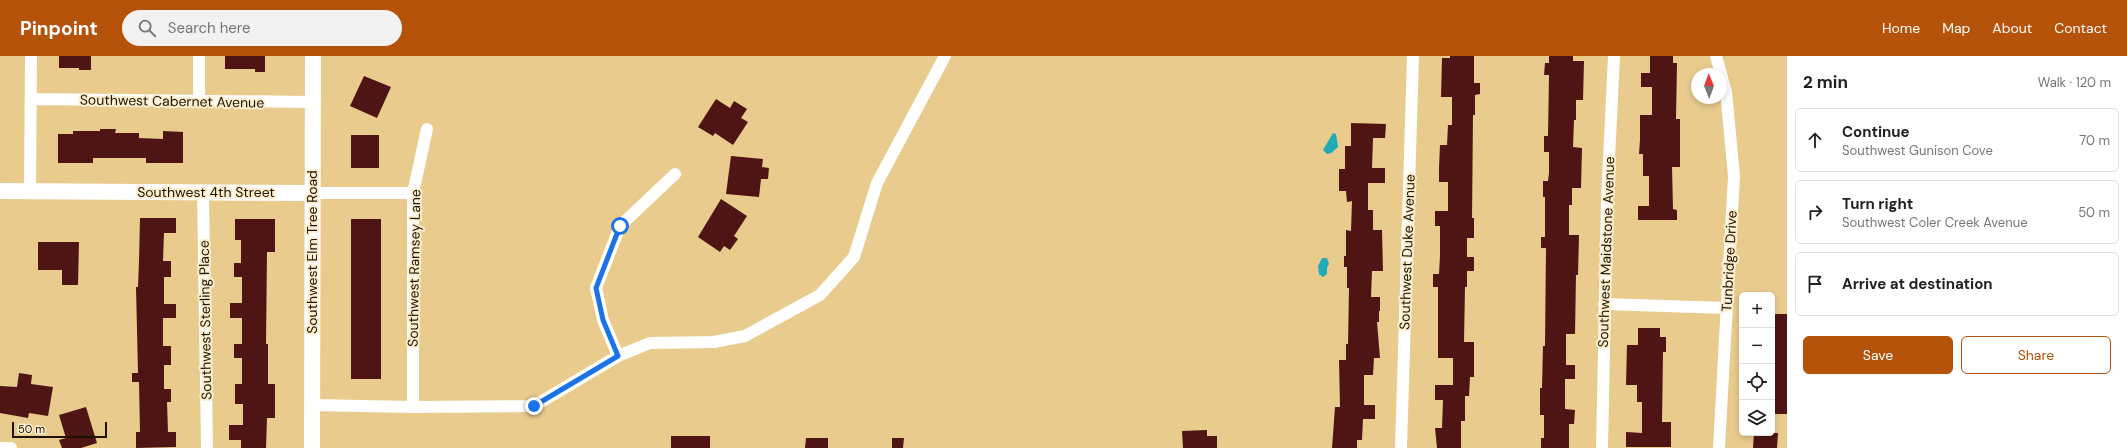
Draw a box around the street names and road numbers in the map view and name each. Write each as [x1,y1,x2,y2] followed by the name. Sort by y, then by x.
[80,90,264,112] street label: Southwest Cabernet Avenue
[1594,156,1618,348] street label: Southwest Maidstone Avenue
[303,170,321,334] street label: Southwest Elm Tree Road
[1395,174,1419,330] street label: Southwest Duke Avenue
[137,183,275,201] street label: Southwest 4th Street
[404,189,424,347] street label: Southwest Ramsey Lane
[1717,210,1741,312] street label: Tunbridge Drive
[195,240,215,400] street label: Southwest Sterling Place

